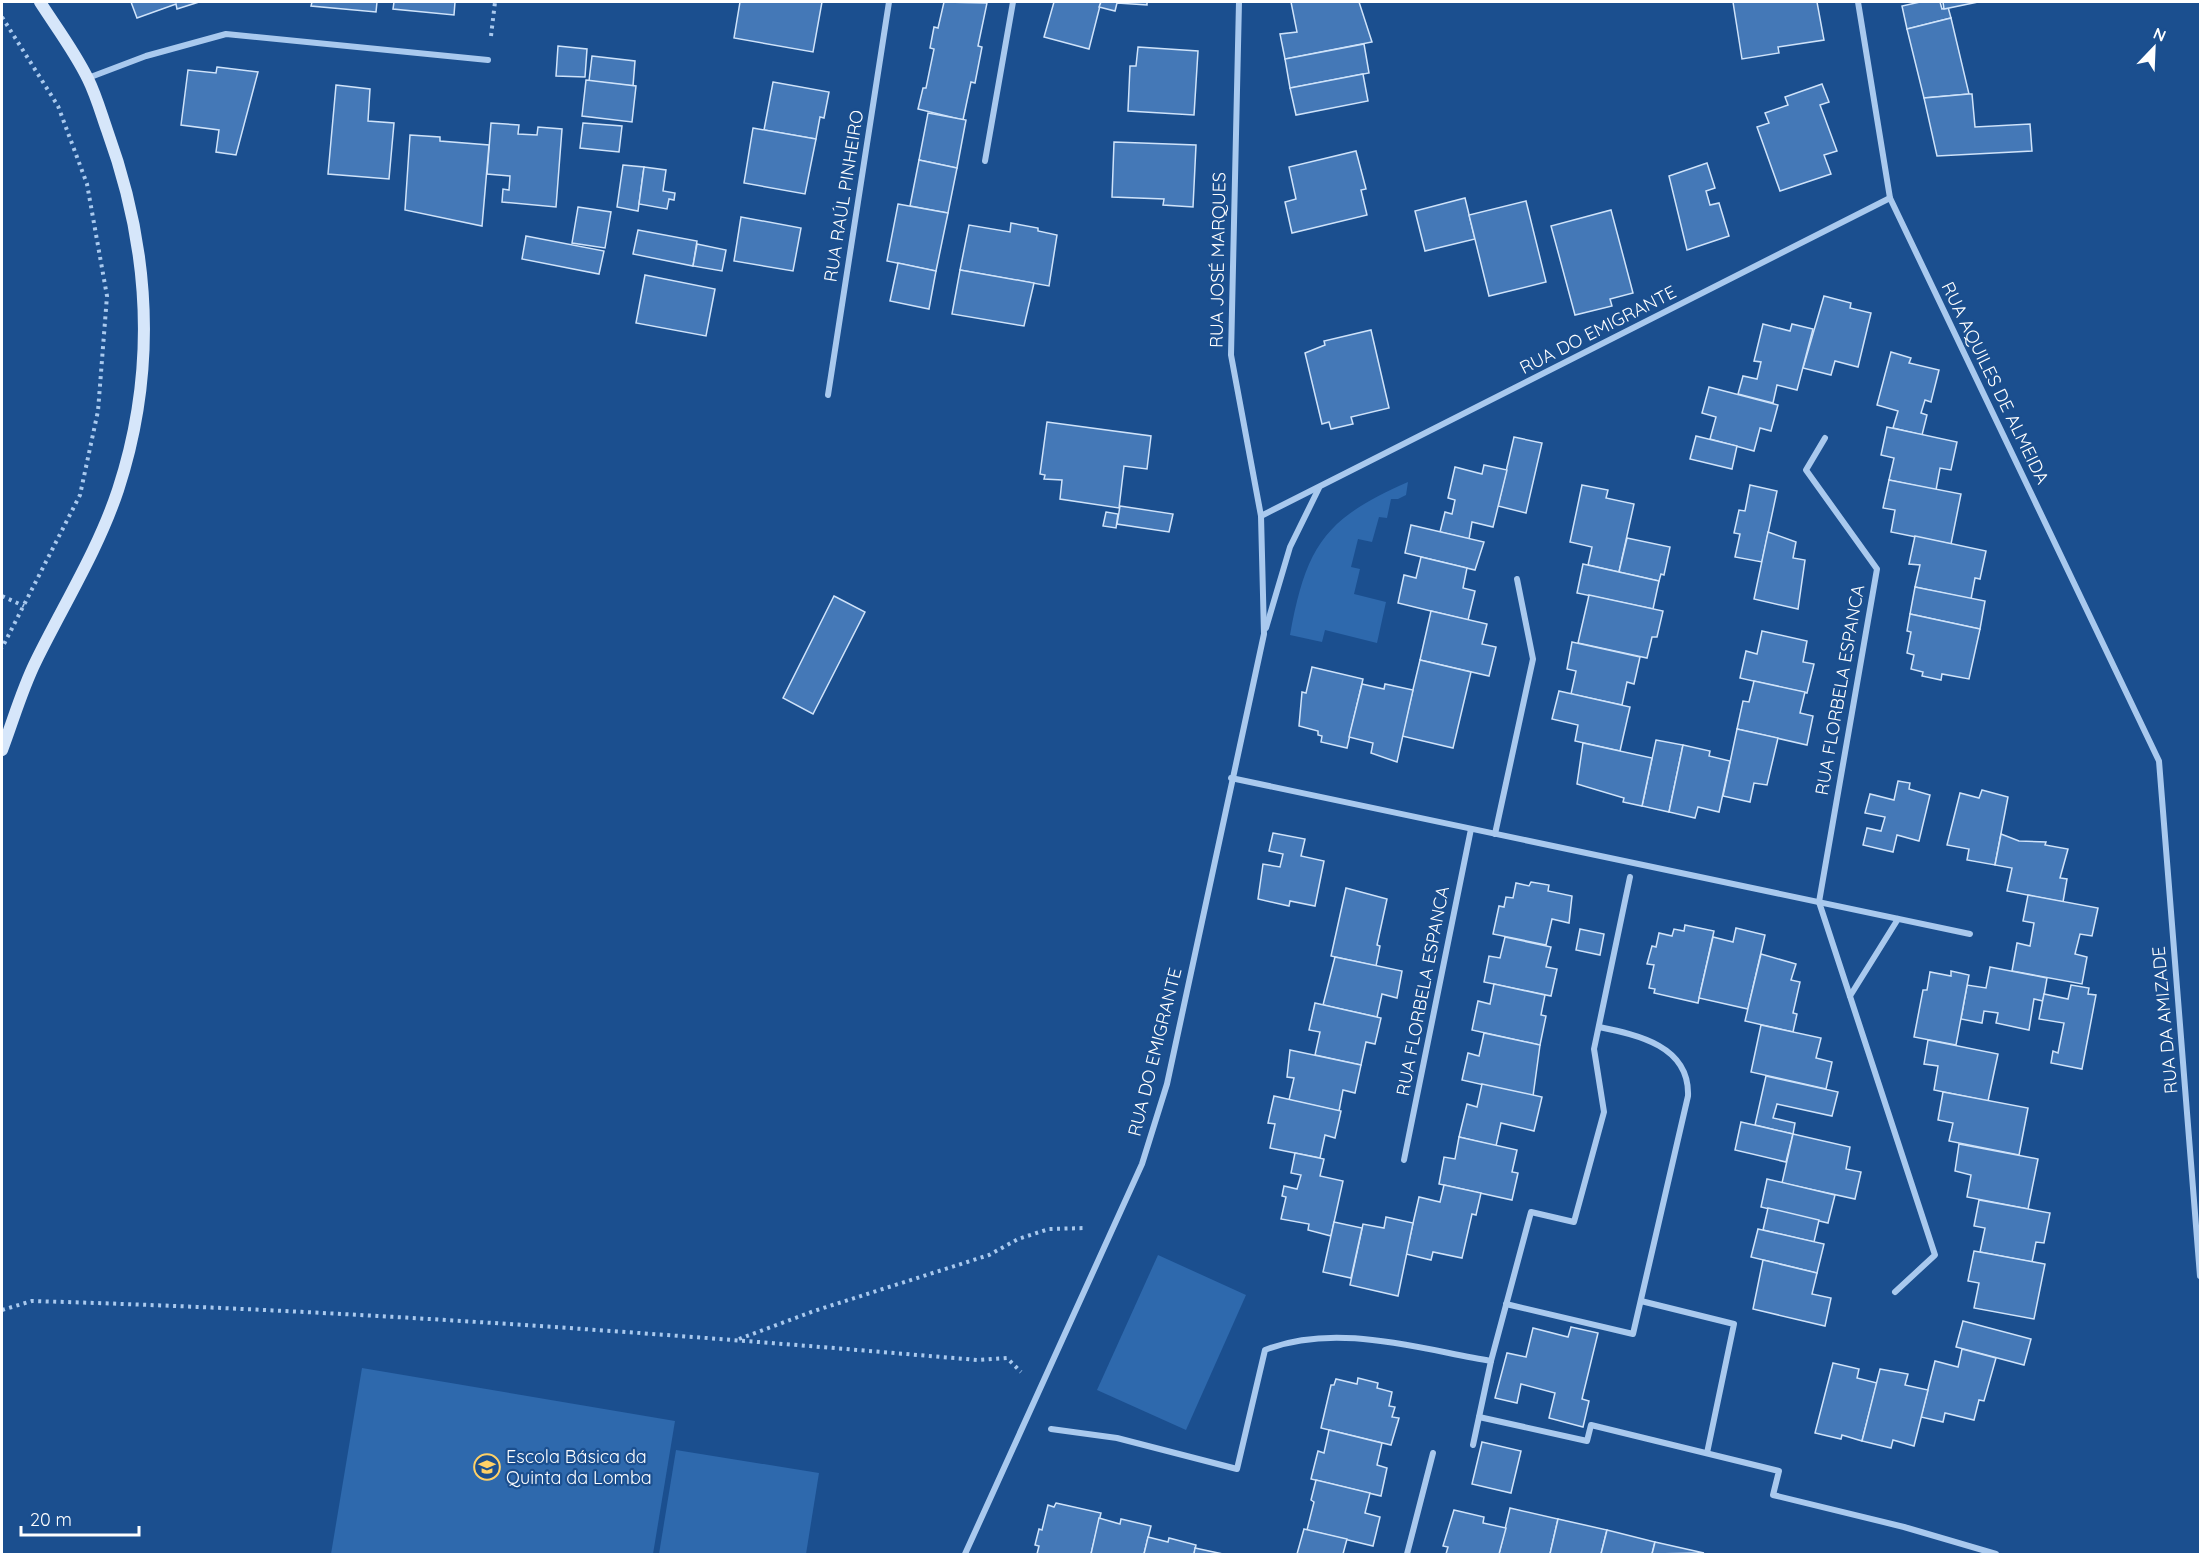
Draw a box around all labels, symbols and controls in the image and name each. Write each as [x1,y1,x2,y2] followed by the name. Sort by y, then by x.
[2124,18,2184,78] north arrow
[2151,23,2169,46] text: N
[819,108,868,284] street label: RUA RAÚL PINHEIRO
[1204,172,1231,348] street label: RUA JOSÉ MARQUES
[1936,278,2055,488] street label: RUA AQUILES DE ALMEIDA
[1516,280,1680,379] street label: RUA DO EMIGRANTE
[1810,583,1869,797] street label: RUA FLORBELA ESPANCA
[1391,884,1454,1098] street label: RUA FLORBELA ESPANCA
[2147,945,2182,1095] street label: RUA DA AMIZADE
[1122,965,1187,1139] street label: RUA DO EMIGRANTE
[506,1445,652,1489] place label: Escola Básica da Quinta da Lomba
[472,1452,502,1482] school or university icon: Escola Básica da Quinta da Lomba
[21,1499,140,1537] scale bar
[30,1508,72,1531] text: 20 m

